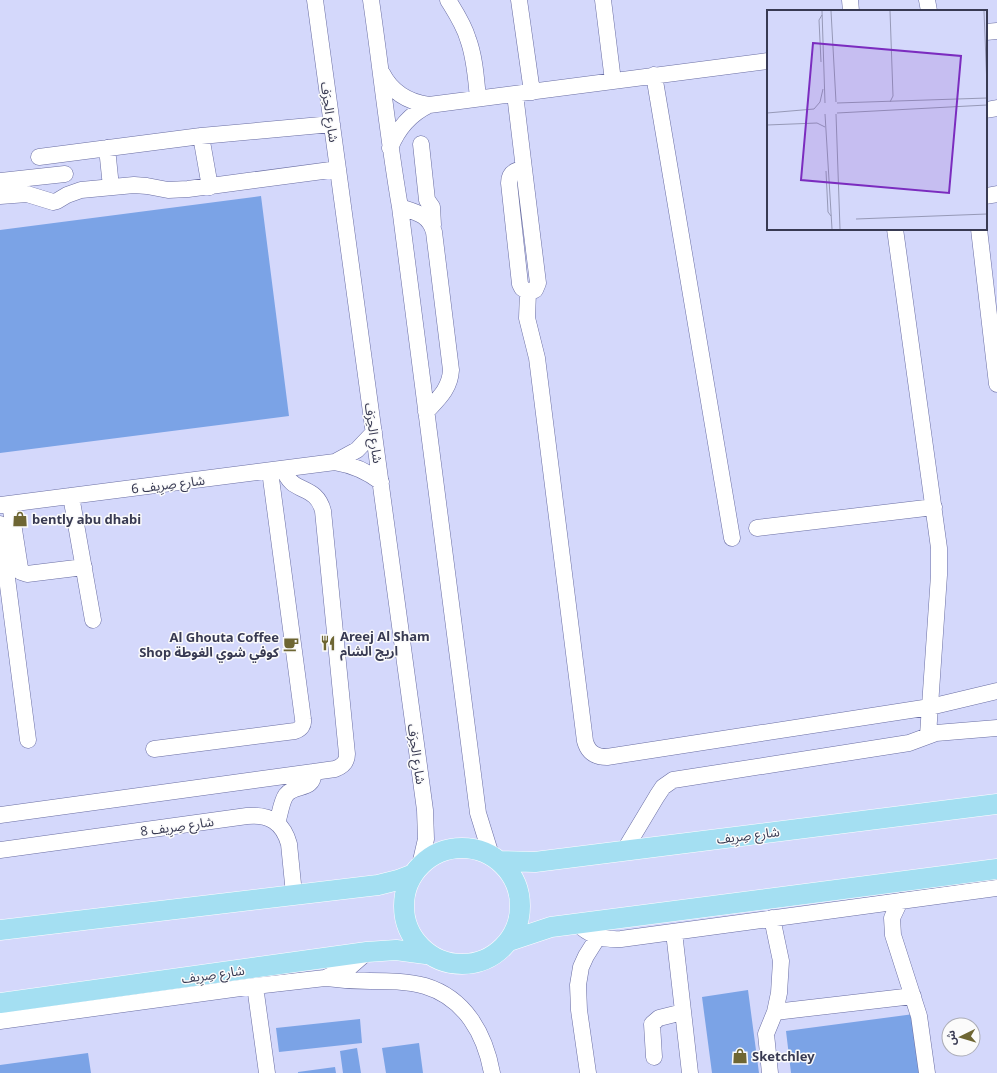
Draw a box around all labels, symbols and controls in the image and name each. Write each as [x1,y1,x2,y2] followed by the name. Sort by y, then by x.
[767,10,987,230] inset map
[315,81,343,144] street label: شارع الحِرَف
[359,402,387,465] street label: شارع الحِرَف
[130,471,206,499] street label: شارع صِرِيف 6
[11,510,29,528] shop icon: bently abu dhabi
[32,510,141,528] place label: bently abu dhabi
[340,627,430,661] place label: Areej Al Sham اريج الشام
[139,628,279,663] place label: Al Ghouta Coffee Shop كوفي شوي الغوطة
[319,634,337,652] restaurant icon: Areej Al Sham اريج الشام
[282,635,300,653] cafe icon: Al Ghouta Coffee Shop كوفي شوي الغوطة
[402,723,430,786] street label: شارع الحِرَف
[139,812,215,842] street label: شارع صِرِيف 8
[715,822,781,850] street label: شارع صِرِيف
[180,961,246,989] street label: شارع صِرِيف
[941,1017,981,1057] north arrow
[942,1030,959,1046] text: ش
[731,1047,749,1065] shop icon: Sketchley
[752,1047,815,1065] place label: Sketchley

